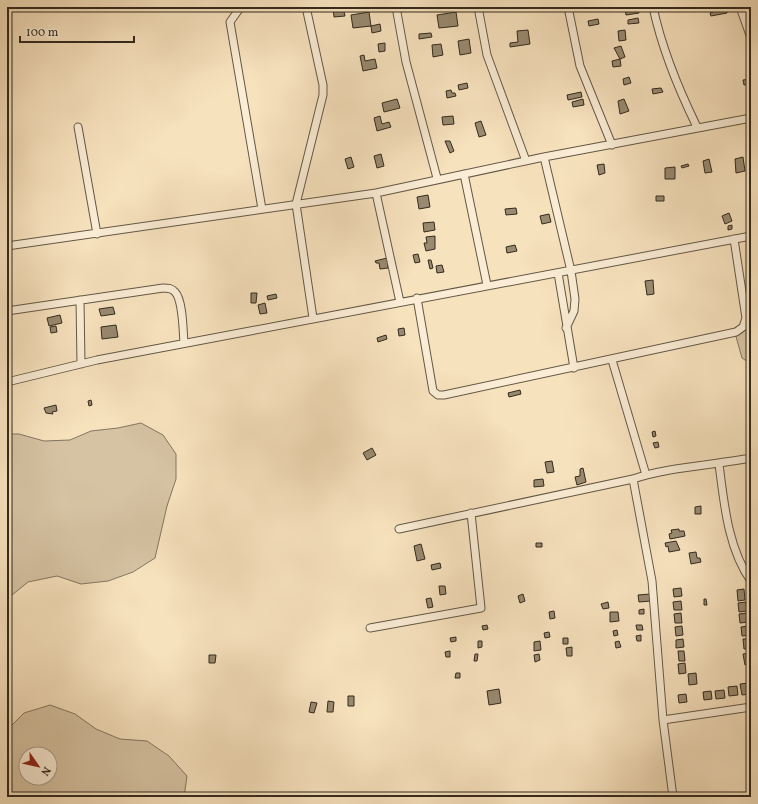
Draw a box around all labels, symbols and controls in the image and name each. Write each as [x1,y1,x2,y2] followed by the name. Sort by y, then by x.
[20,18,134,44] scale bar
[26,25,59,41] text: 100 m
[18,746,58,786] north arrow
[37,763,54,778] text: N

